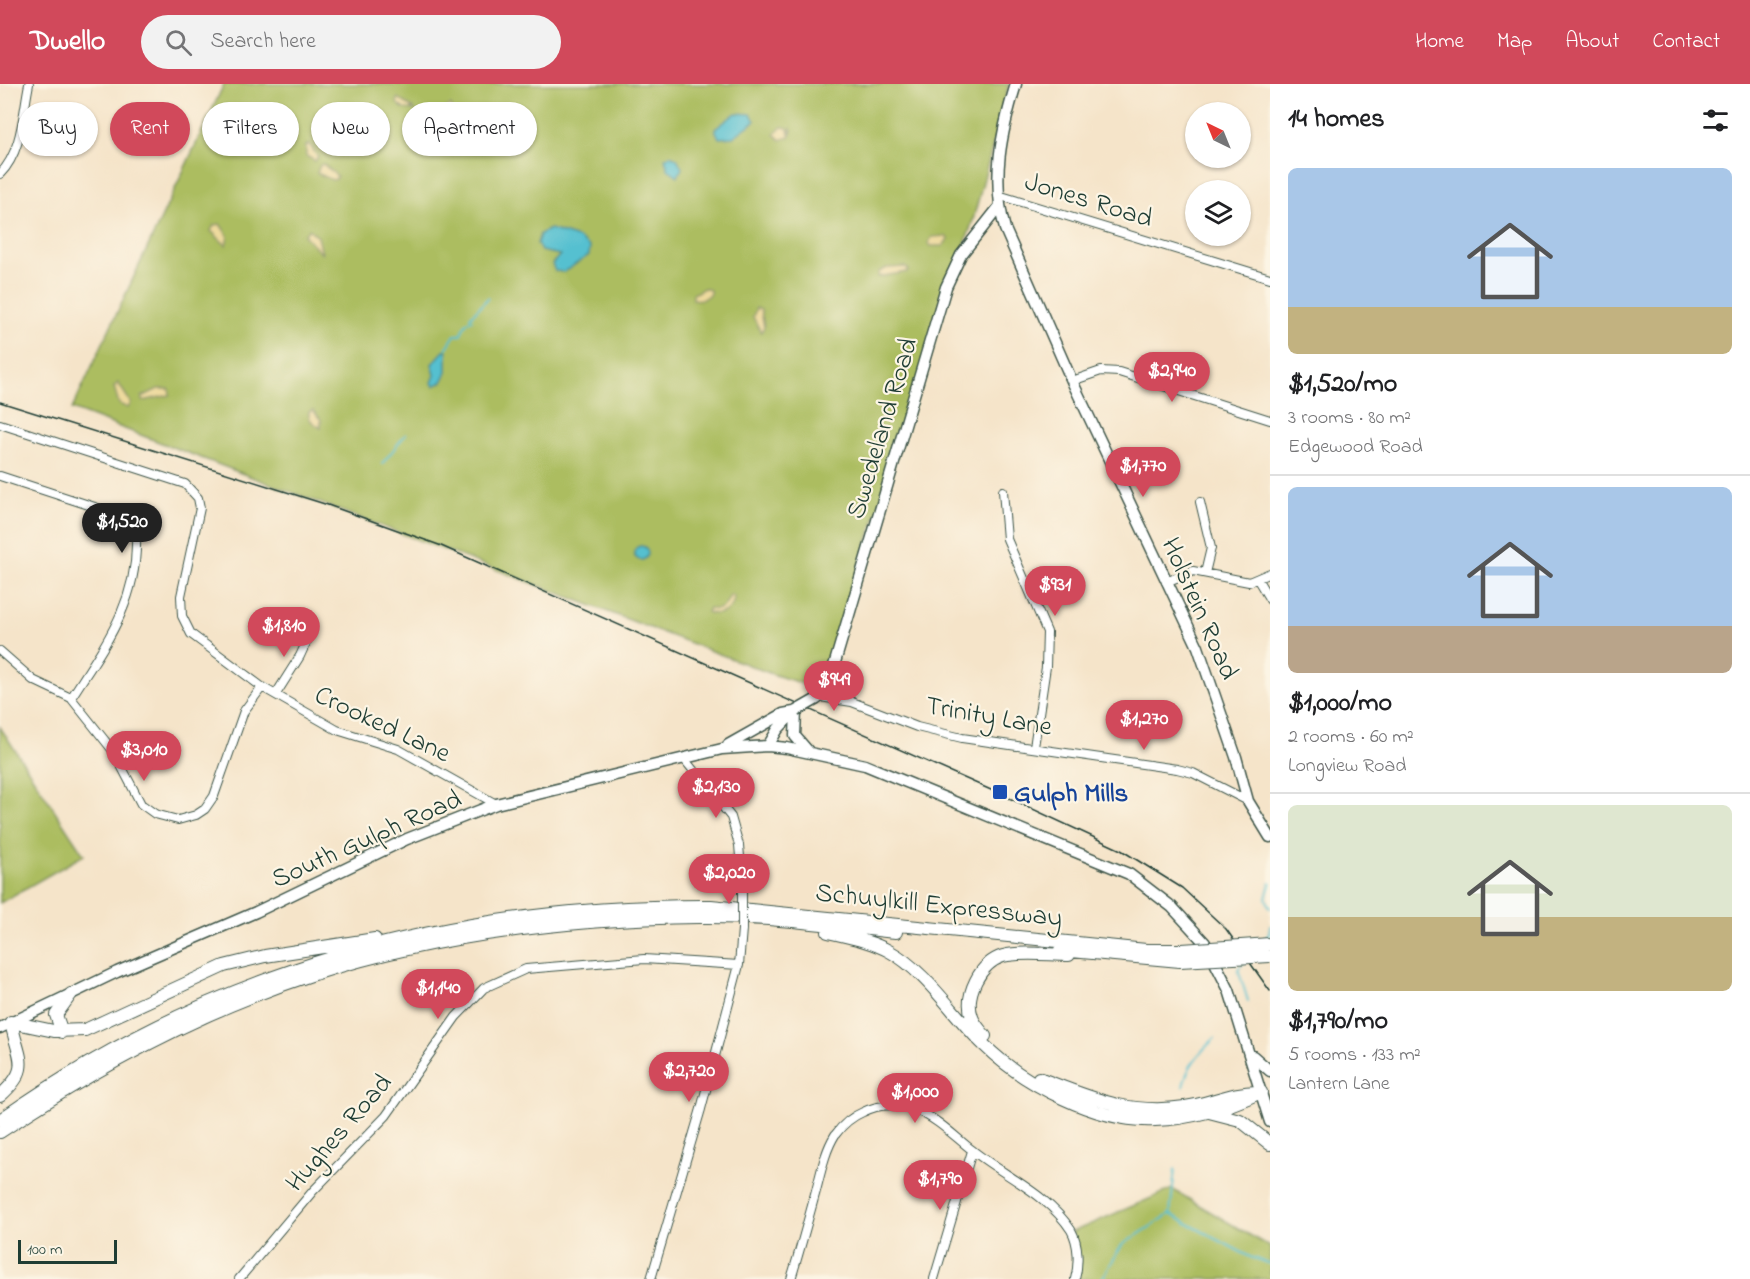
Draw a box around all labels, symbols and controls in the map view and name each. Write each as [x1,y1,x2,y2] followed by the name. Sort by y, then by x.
[141,15,561,69] search box
[30,22,105,63] text: Dwello
[162,26,195,59] icon: search
[210,26,316,58] text: Search here
[1415,27,1464,57] text: Home
[1497,27,1532,57] text: Map
[1565,27,1619,57] text: About
[1652,27,1720,57] text: Contact
[1288,101,1384,139] text: 14 homes
[18,102,98,156] chip: Buy
[110,102,190,156] chip: Rent
[202,102,299,156] chip: Filters
[311,102,390,156] chip: New
[402,102,537,156] chip: Apartment
[1185,102,1251,168] north arrow
[1185,102,1251,246] map controls
[1699,104,1732,137] icon: filters
[1020,163,1157,239] street label: Jones Road
[1185,180,1251,246] button: layers
[1456,207,1564,315] icon: home
[837,333,929,524] street label: Swedeland Road
[1123,352,1221,403] pin: $2,940
[1148,357,1196,386] text: $2,940
[1288,366,1397,404] text: $1,520/mo
[1288,404,1411,433] text: 3 rooms · 80 m²
[1288,433,1423,462] text: Edgewood Road
[1094,447,1192,498] pin: $1,770
[1119,452,1167,481] text: $1,770
[73,503,171,554] pin: $1,520
[96,508,148,537] text: $1,520
[1456,526,1564,634] icon: home
[1150,532,1247,686] street label: Holstein Road
[1019,566,1091,617] pin: $931
[1039,571,1071,600] text: $931
[235,607,333,658] pin: $1,810
[262,612,306,641] text: $1,810
[798,661,870,712] pin: $949
[818,666,850,695] text: $949
[307,677,457,774] street label: Crooked Lane
[1288,685,1392,723] text: $1,000/mo
[922,687,1056,748] street label: Trinity Lane
[1095,700,1193,751] pin: $1,270
[1120,705,1168,734] text: $1,270
[1288,723,1414,752] text: 2 rooms · 60 m²
[95,731,193,782] pin: $3,010
[120,736,168,765] text: $3,010
[1288,752,1407,781] text: Longview Road
[667,768,765,819] pin: $2,130
[692,773,740,802] text: $2,130
[1014,775,1128,814] place label: Gulph Mills
[266,781,468,900] street label: South Gulph Road
[991,783,1009,801] marker: Gulph Mills
[1456,844,1564,952] icon: home
[680,854,778,905] pin: $2,020
[703,859,755,888] text: $2,020
[813,874,1064,939] street label: Schuylkill Expressway
[389,969,487,1020] pin: $1,140
[415,974,461,1003] text: $1,140
[1288,1003,1388,1041] text: $1,790/mo
[1288,1041,1421,1070] text: 5 rooms · 133 m²
[640,1052,738,1103] pin: $2,720
[663,1057,715,1086] text: $2,720
[277,1066,403,1202] street label: Hughes Road
[1288,1070,1390,1099] text: Lantern Lane
[866,1073,964,1124] pin: $1,000
[891,1078,939,1107] text: $1,000
[891,1160,989,1211] pin: $1,790
[918,1165,962,1194] text: $1,790
[18,1237,117,1264] scale bar
[27,1238,62,1262] text: 100 m

